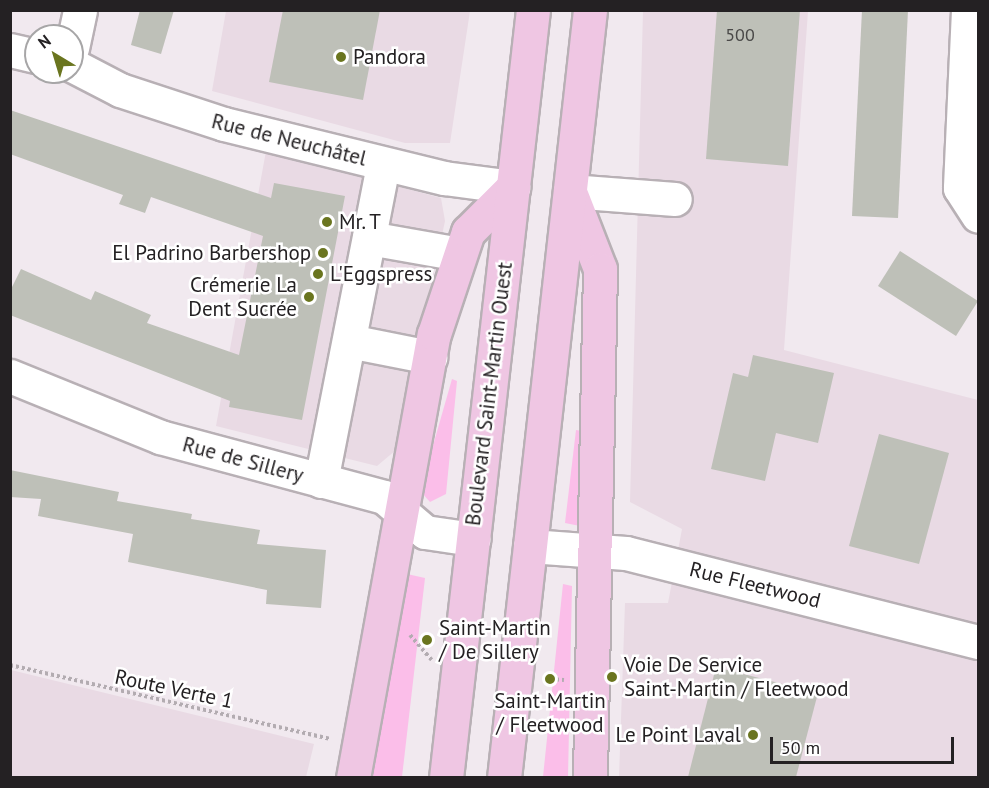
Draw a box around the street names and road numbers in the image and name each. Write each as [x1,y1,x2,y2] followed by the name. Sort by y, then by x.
[209,109,369,171] street label: Rue de Neuchâtel
[460,261,518,527] street label: Boulevard Saint-Martin Ouest
[180,432,306,488] street label: Rue de Sillery
[687,557,823,613] street label: Rue Fleetwood
[112,664,236,714] street label: Route Verte 1

